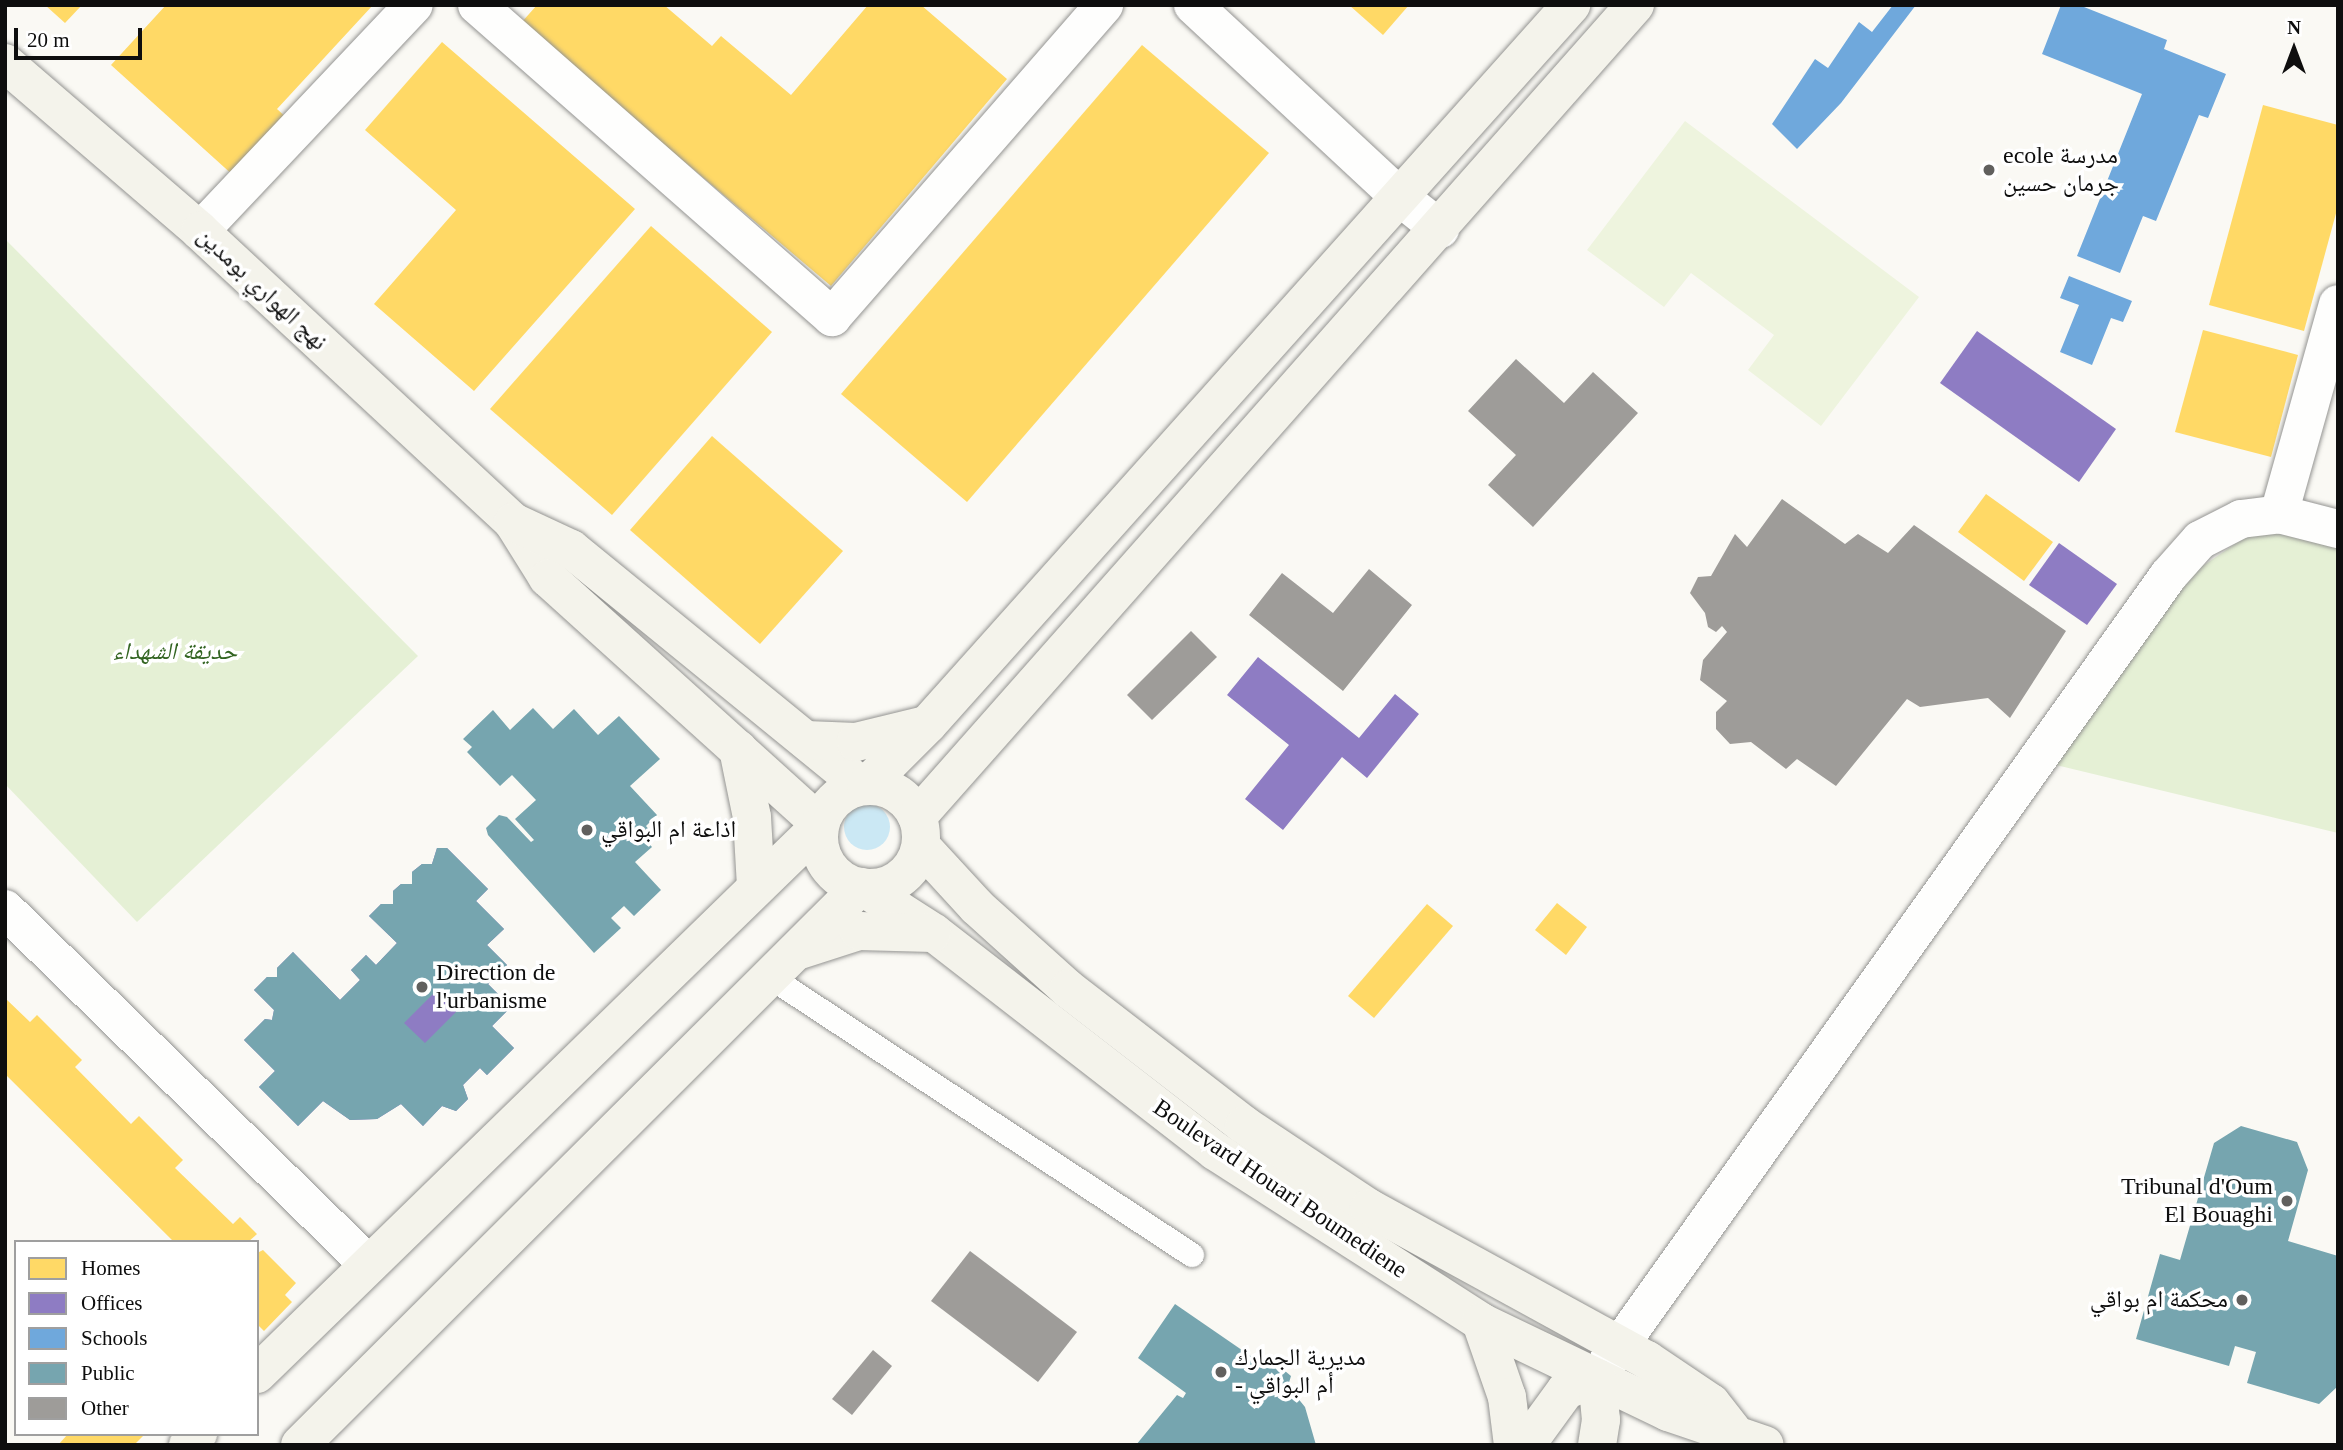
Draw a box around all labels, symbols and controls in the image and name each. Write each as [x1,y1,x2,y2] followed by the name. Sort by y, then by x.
[18,14,145,58] scale bar
[2259,14,2329,84] north arrow
[2287,17,2301,38] text: N
[27,28,70,52] text: 20 m
[2003,142,2119,198] place label: ecole مدرسة جرمان حسين
[1981,162,1997,178] marker: ecole مدرسة جرمان حسين
[191,221,333,357] street label: نهج الهواري بومدين
[113,638,237,666] park label: حديقة الشهداء
[601,816,736,844] place label: اذاعة ام البواقي
[579,822,595,838] marker: اذاعة ام البواقي
[436,959,555,1015] place label: Direction de l'urbanisme
[414,979,430,995] marker: Direction de l'urbanisme
[1148,1093,1412,1285] street label: Boulevard Houari Boumediene
[2121,1173,2273,1229] place label: Tribunal d'Oum El Bouaghi
[2279,1193,2295,1209] marker: Tribunal d'Oum El Bouaghi
[14,1240,259,1436] legend
[81,1256,141,1280] text: Homes
[2090,1286,2228,1314] place label: محكمة ام بواقي
[81,1291,142,1315] text: Offices
[2234,1292,2250,1308] marker: محكمة ام بواقي
[81,1326,148,1350] text: Schools
[1235,1344,1366,1400] place label: مديرية الجمارك - أم البواقي
[81,1361,135,1385] text: Public
[1213,1364,1229,1380] marker: مديرية الجمارك - أم البواقي
[81,1396,129,1420] text: Other

